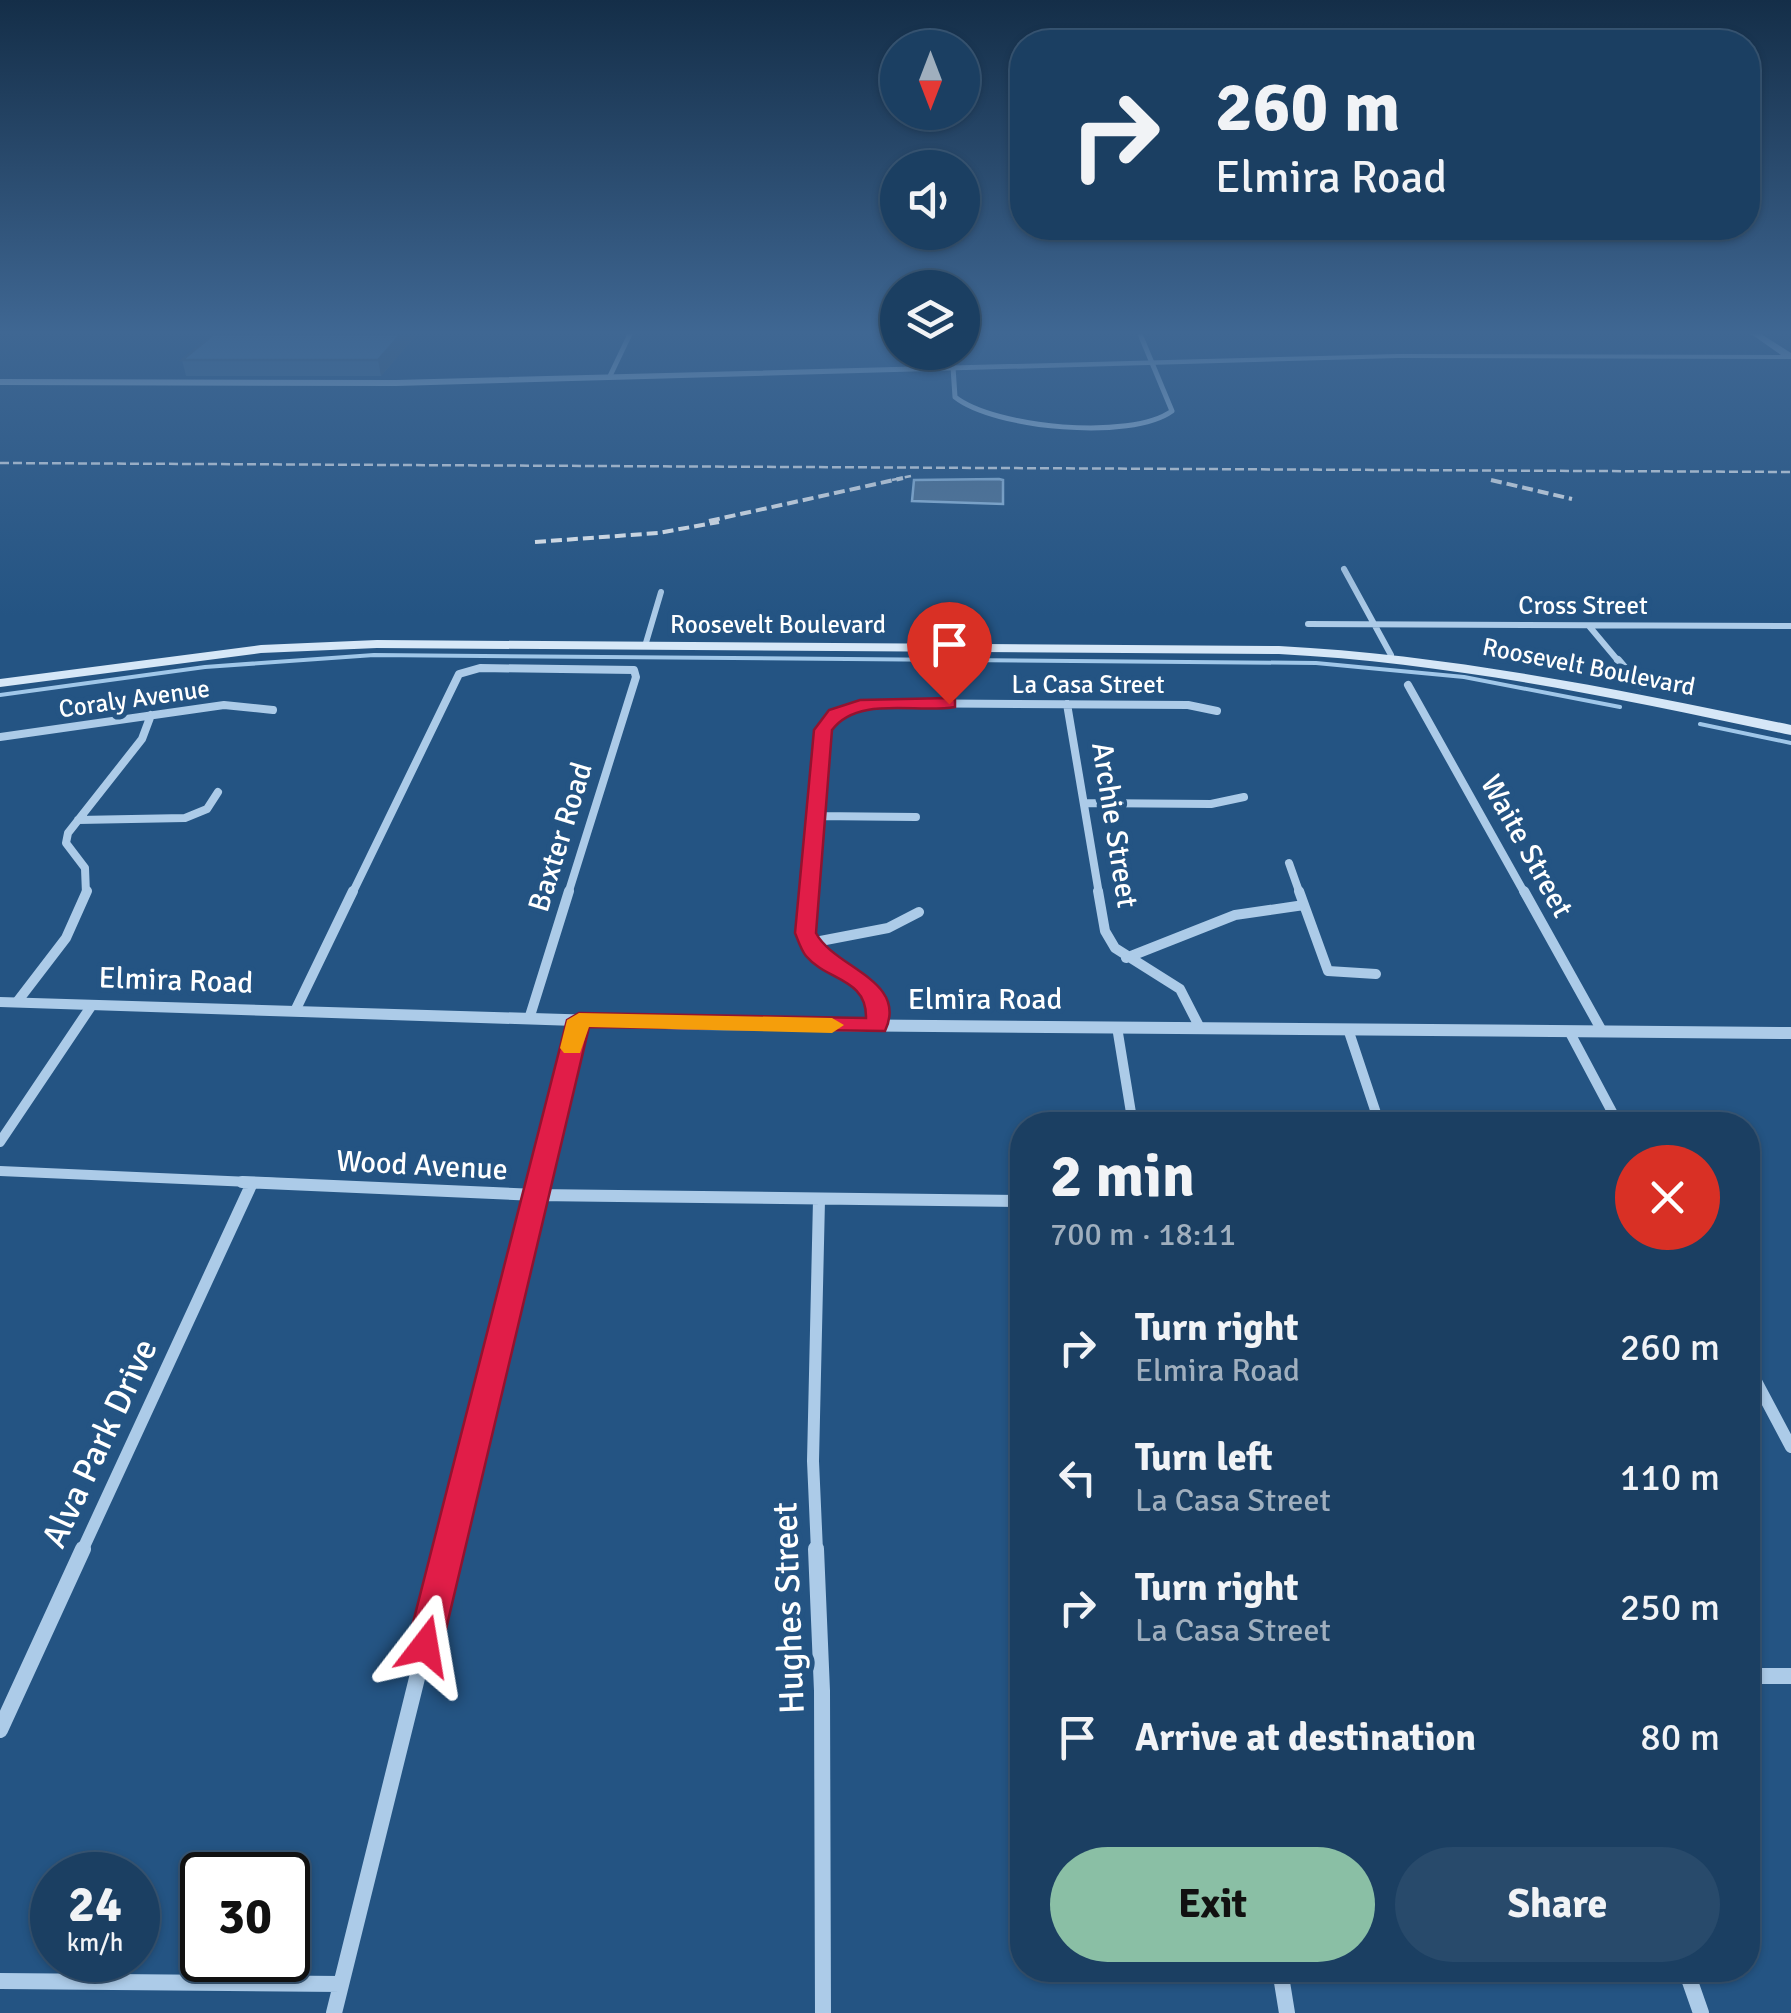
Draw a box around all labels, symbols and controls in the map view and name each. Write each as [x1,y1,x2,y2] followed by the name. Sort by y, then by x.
[880,30,980,130] north arrow
[880,30,980,370] map controls
[1215,64,1400,150] text: 260 m
[1050,70,1180,200] icon: right
[880,150,980,250] button: sound
[1215,150,1447,205] text: Elmira Road
[880,270,980,370] button: layers
[1518,590,1648,621] street label: Cross Street
[907,602,992,705] pin
[670,609,886,640] street label: Roosevelt Boulevard
[922,617,977,672] icon: arrive
[1480,631,1698,702] street label: Roosevelt Boulevard
[1012,669,1165,700] street label: La Casa Street
[57,673,212,724] street label: Coraly Avenue
[1083,740,1146,911] street label: Archie Street
[520,758,601,916] street label: Baxter Road
[1472,768,1581,924] street label: Waite Street
[98,959,254,1002] street label: Elmira Road
[908,981,1062,1018] street label: Elmira Road
[1050,1140,1195,1214] text: 2 min
[335,1143,509,1188] street label: Wood Avenue
[1615,1145,1720,1250] button: close
[1050,1215,1236,1254] text: 700 m · 18:11
[1135,1304,1299,1351] text: Turn right
[1050,1320,1105,1375] icon: right
[1620,1324,1720,1371] text: 260 m
[32,1332,167,1555] street label: Alva Park Drive
[1135,1351,1300,1390] text: Elmira Road
[1135,1434,1273,1481] text: Turn left
[1050,1450,1105,1505] icon: left
[1620,1454,1720,1501] text: 110 m
[1135,1481,1331,1520] text: La Casa Street
[763,1501,814,1715] street label: Hughes Street
[1135,1564,1299,1611] text: Turn right
[1050,1580,1105,1635] icon: right
[1620,1584,1720,1631] text: 250 m
[373,1594,477,1698] position arrow
[1135,1611,1331,1650] text: La Casa Street
[1050,1710,1105,1765] icon: arrive
[1135,1714,1476,1761] text: Arrive at destination
[1640,1714,1720,1761] text: 80 m
[1050,1847,1375,1962] button: Exit
[1395,1847,1720,1962] button: Share
[180,1852,310,1982] speed limit sign: 30
[68,1874,122,1936] text: 24
[67,1927,123,1958] text: km/h

